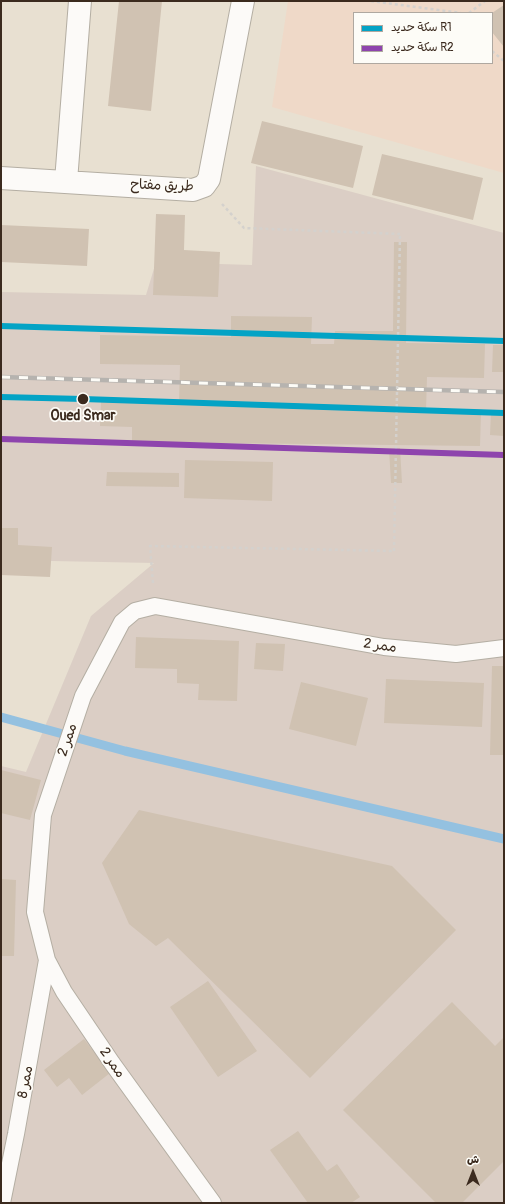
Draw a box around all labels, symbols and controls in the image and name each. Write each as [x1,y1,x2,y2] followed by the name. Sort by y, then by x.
[353,12,493,64] legend
[391,20,452,35] text: سكة حديد R1
[391,40,454,55] text: سكة حديد R2
[130,176,194,196] street label: طريق مفتاح
[76,392,90,406] marker: Oued Smar
[51,408,115,424] place label: Oued Smar
[362,635,398,657] street label: ممر 2
[55,721,81,759] street label: ممر 2
[95,1044,129,1082] street label: ممر 2
[15,1064,37,1100] street label: ممر 8
[453,1152,493,1192] north arrow
[467,1153,479,1166] text: ش

